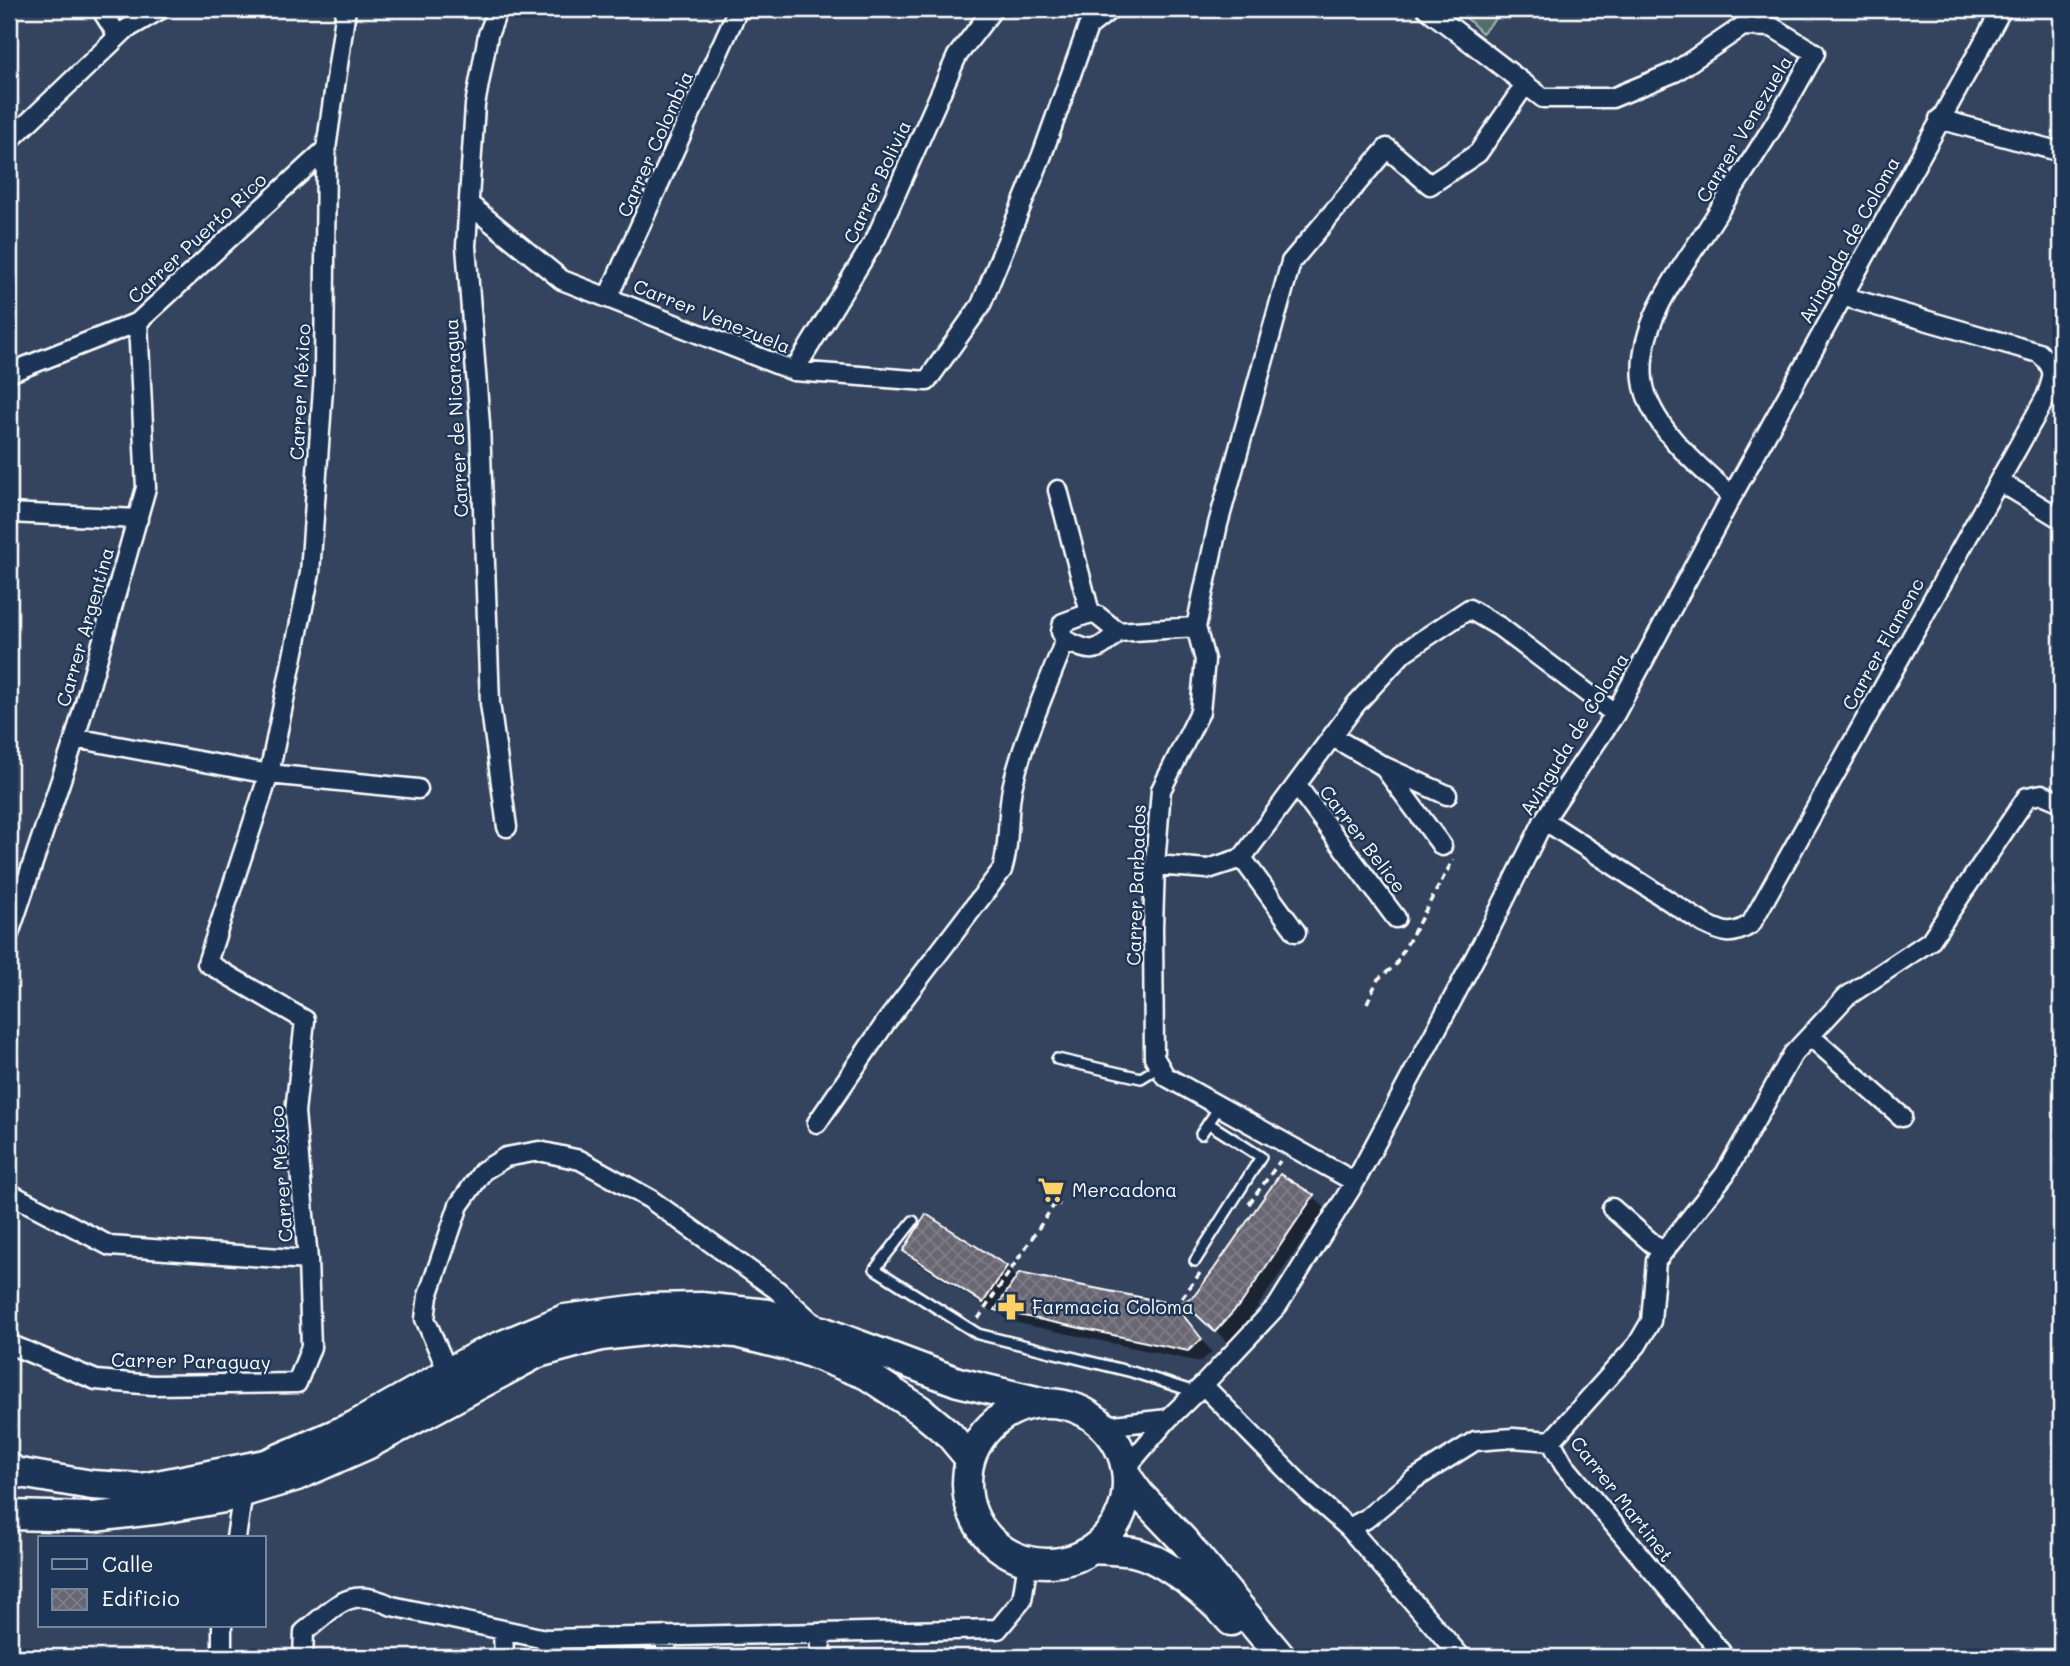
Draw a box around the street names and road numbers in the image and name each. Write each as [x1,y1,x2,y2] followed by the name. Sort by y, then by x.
[1690,51,1797,207] street label: Carrer Venezuela
[611,67,698,221] street label: Carrer Colombia
[837,116,916,247] street label: Carrer Bolivia
[1792,152,1905,327] street label: Avinguda de Coloma
[122,167,271,309] street label: Carrer Puerto Rico
[630,273,794,358] street label: Carrer Venezuela
[438,318,473,518] street label: Carrer de Nicaragua
[283,323,316,461] street label: Carrer México
[50,544,119,709] street label: Carrer Argentina
[1836,573,1929,714] street label: Carrer Flamenc
[1513,648,1634,820] street label: Avinguda de Coloma
[1315,780,1412,898] street label: Carrer Belice
[1120,804,1151,966] street label: Carrer Barbados
[263,1105,298,1243] street label: Carrer México
[111,1347,271,1374] street label: Carrer Paraguay
[1565,1431,1679,1567] street label: Carrer Martinet

